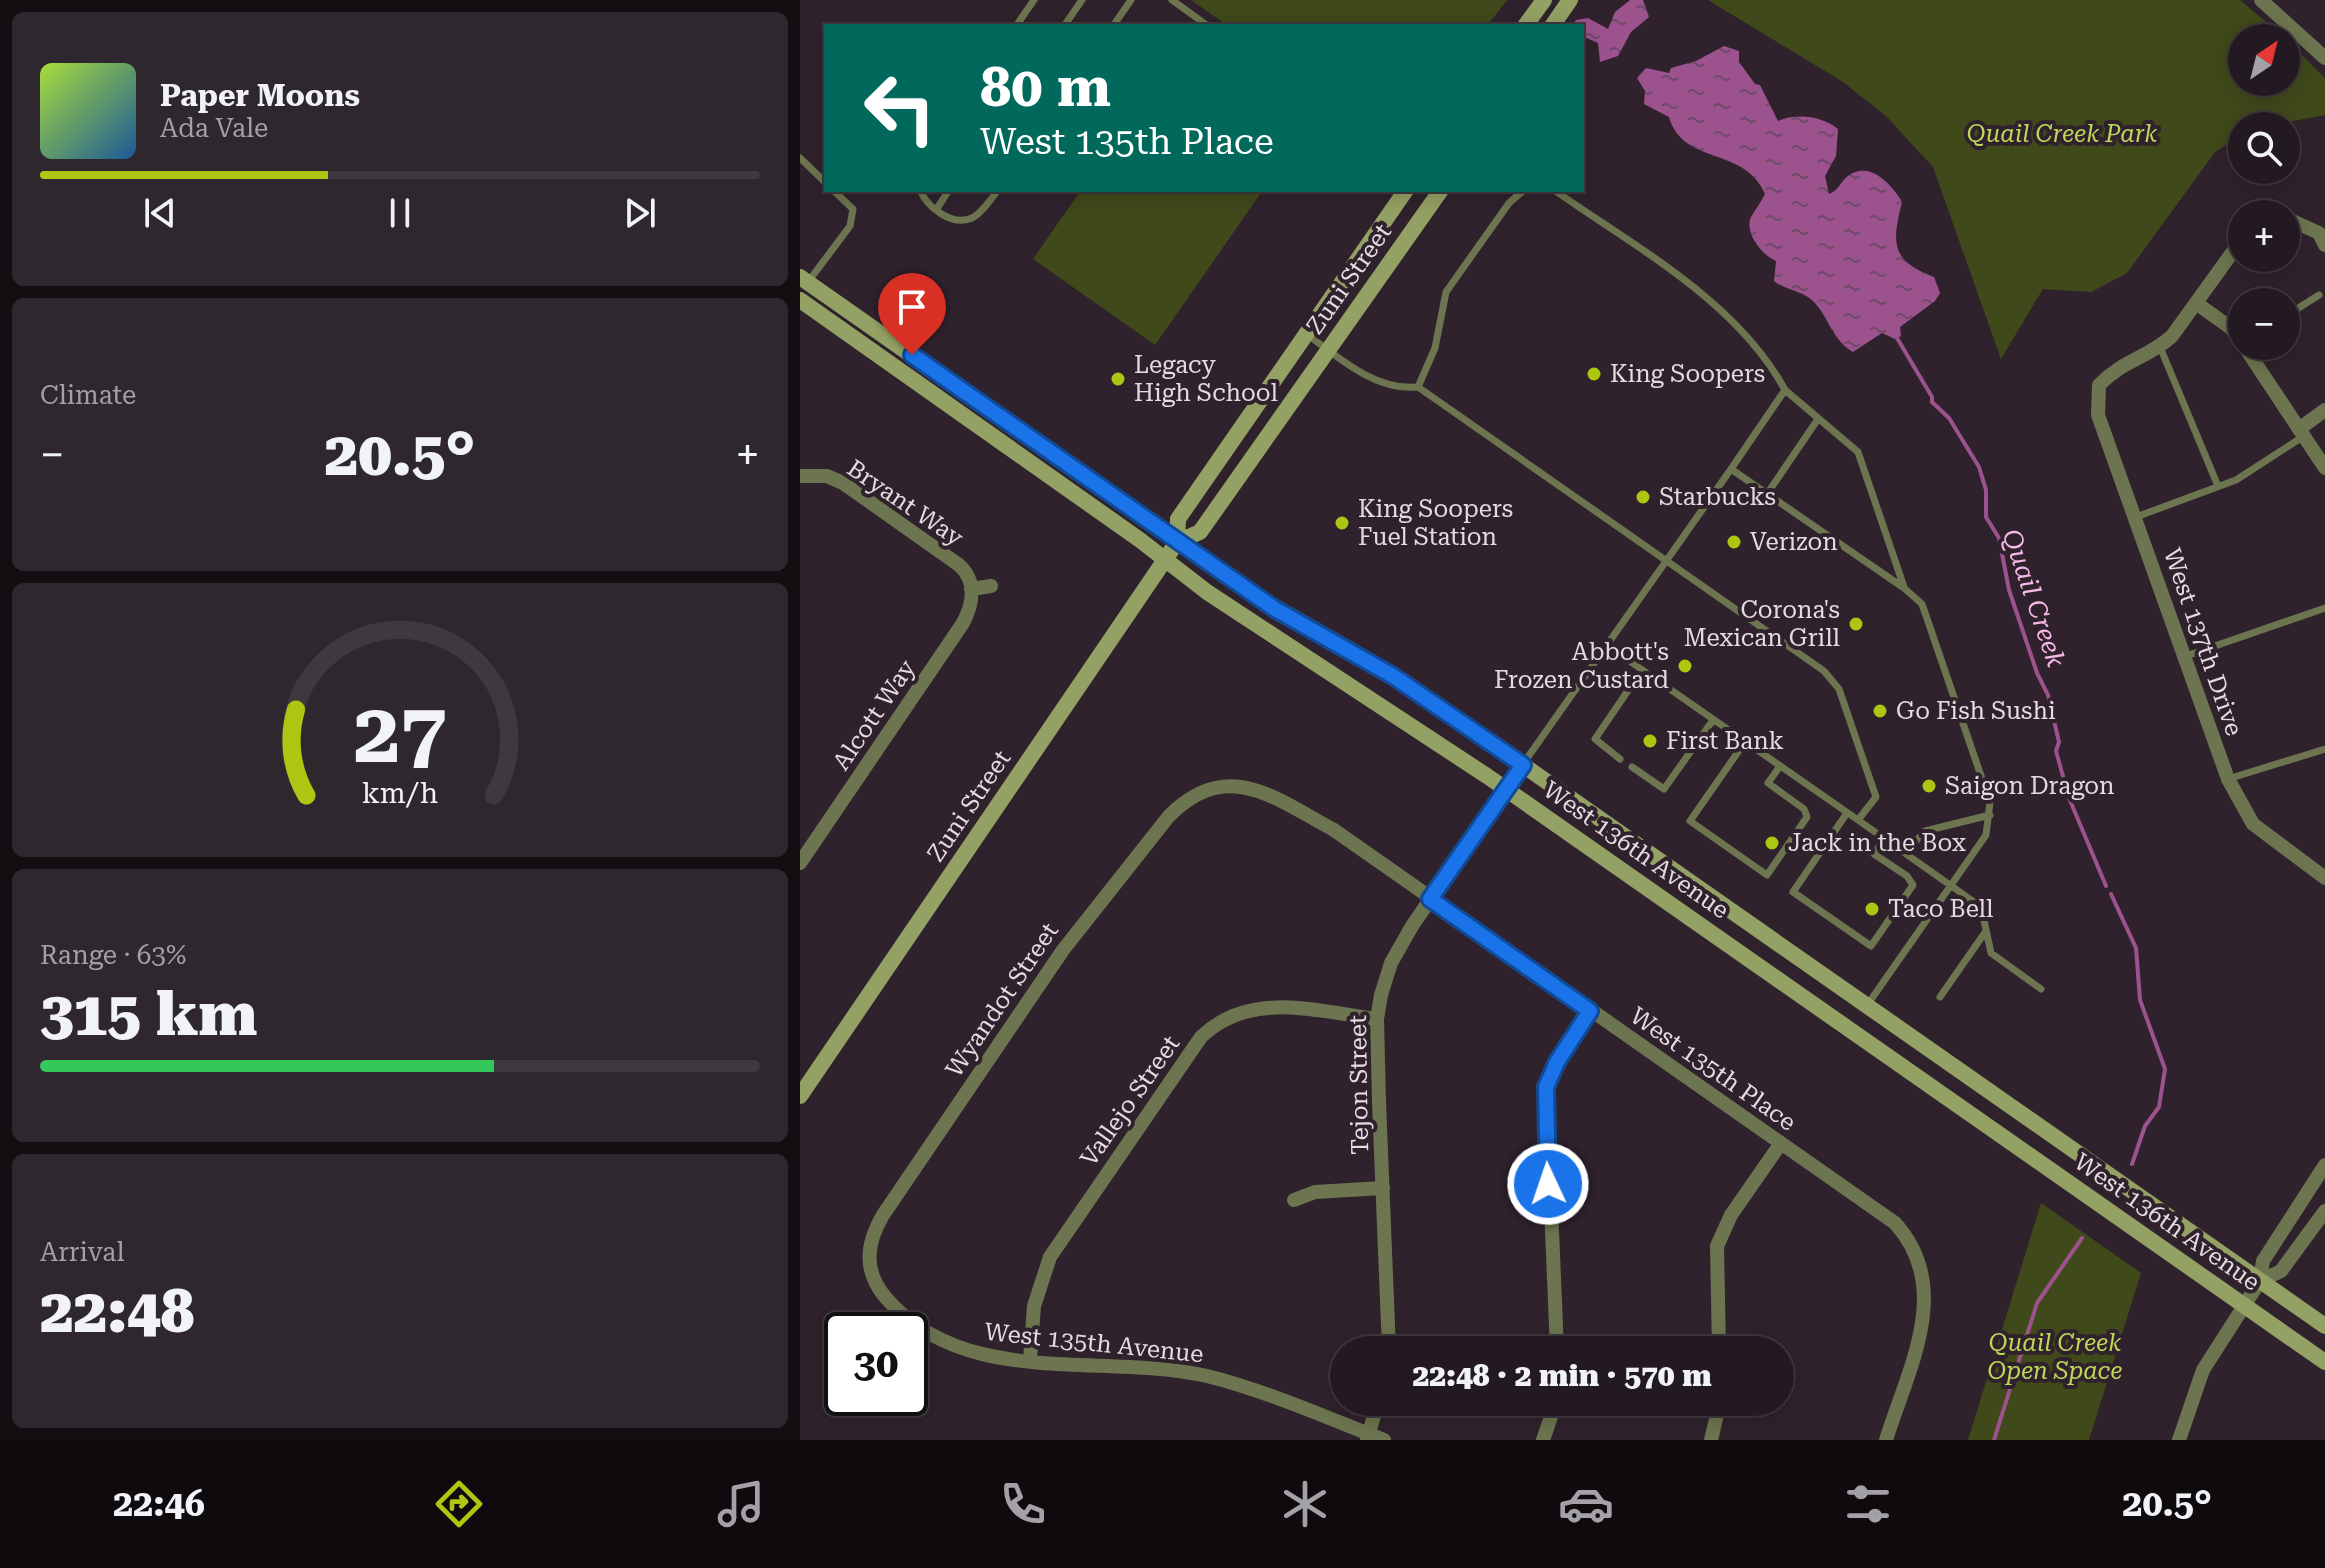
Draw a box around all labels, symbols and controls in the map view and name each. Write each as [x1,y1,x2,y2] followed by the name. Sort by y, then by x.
[2228,24,2300,96] north arrow
[2228,24,2300,360] map controls
[980,54,1111,120] text: 80 m
[848,56,952,160] icon: left
[160,78,360,113] text: Paper Moons
[2228,112,2300,184] button: search
[160,113,268,143] text: Ada Vale
[1967,120,2157,148] park label: Quail Creek Park
[980,121,1274,163] text: West 135th Place
[138,191,182,235] icon: previous
[378,191,422,235] icon: pause
[618,191,662,235] icon: next
[2228,200,2300,272] button: +
[1301,219,1397,339] street label: Zuni Street
[878,273,946,355] pin
[890,285,934,329] icon: arrive
[2228,288,2300,360] button: −
[1134,351,1278,407] place label: Legacy High School
[1610,360,1765,388] place label: King Soopers
[1585,365,1603,383] marker: King Soopers
[1109,370,1127,388] marker: Legacy High School
[40,380,136,410] text: Climate
[325,419,475,490] text: 20.5°
[40,429,65,481] text: −
[735,429,760,481] text: +
[842,454,969,552] street label: Bryant Way
[1659,483,1776,511] place label: Starbucks
[1634,488,1652,506] marker: Starbucks
[1358,495,1513,551] place label: King Soopers Fuel Station
[1333,514,1351,532] marker: King Soopers Fuel Station
[1996,525,2072,672] water label: Quail Creek
[1750,528,1838,556] place label: Verizon
[1725,533,1743,551] marker: Verizon
[2158,545,2248,739] street label: West 137th Drive
[1684,596,1840,652] place label: Corona's Mexican Grill
[1847,615,1865,633] marker: Corona's Mexican Grill
[1494,638,1669,694] place label: Abbott's Frozen Custard
[827,654,922,775] street label: Alcott Way
[1676,657,1694,675] marker: Abbott's Frozen Custard
[353,685,447,782] text: 27
[1896,697,2056,725] place label: Go Fish Sushi
[1871,702,1889,720] marker: Go Fish Sushi
[1666,727,1784,755] place label: First Bank
[1641,732,1659,750] marker: First Bank
[922,745,1016,867] street label: Zuni Street
[1945,772,2115,800] place label: Saigon Dragon
[1538,775,1734,925] street label: West 136th Avenue
[362,776,438,810] text: km/h
[1920,777,1938,795] marker: Saigon Dragon
[1788,829,1966,857] place label: Jack in the Box
[1763,834,1781,852] marker: Jack in the Box
[1888,895,1993,923] place label: Taco Bell
[1863,900,1881,918] marker: Taco Bell
[940,918,1064,1082] street label: Wyandot Street
[40,940,186,970] text: Range · 63%
[40,979,257,1050] text: 315 km
[1625,1001,1801,1137] street label: West 135th Place
[1344,1015,1374,1155] street label: Tejon Street
[1075,1030,1185,1172] street label: Vallejo Street
[1506,1142,1590,1226] position arrow
[2069,1147,2265,1297] street label: West 136th Avenue
[40,1237,125,1267] text: Arrival
[40,1276,194,1347] text: 22:48
[824,1312,928,1416] speed limit sign: 30
[983,1318,1205,1368] street label: West 135th Avenue
[1987,1329,2123,1385] park label: Quail Creek Open Space
[1412,1358,1712,1393] text: 22:48 · 2 min · 570 m
[431,1476,487,1532] icon: directions
[713,1476,769,1532] icon: music
[995,1476,1051,1532] icon: phone
[1277,1476,1333,1532] icon: climate
[1558,1476,1614,1532] icon: car
[1840,1476,1896,1532] icon: filters
[113,1483,205,1525] text: 22:46
[2122,1483,2212,1525] text: 20.5°

